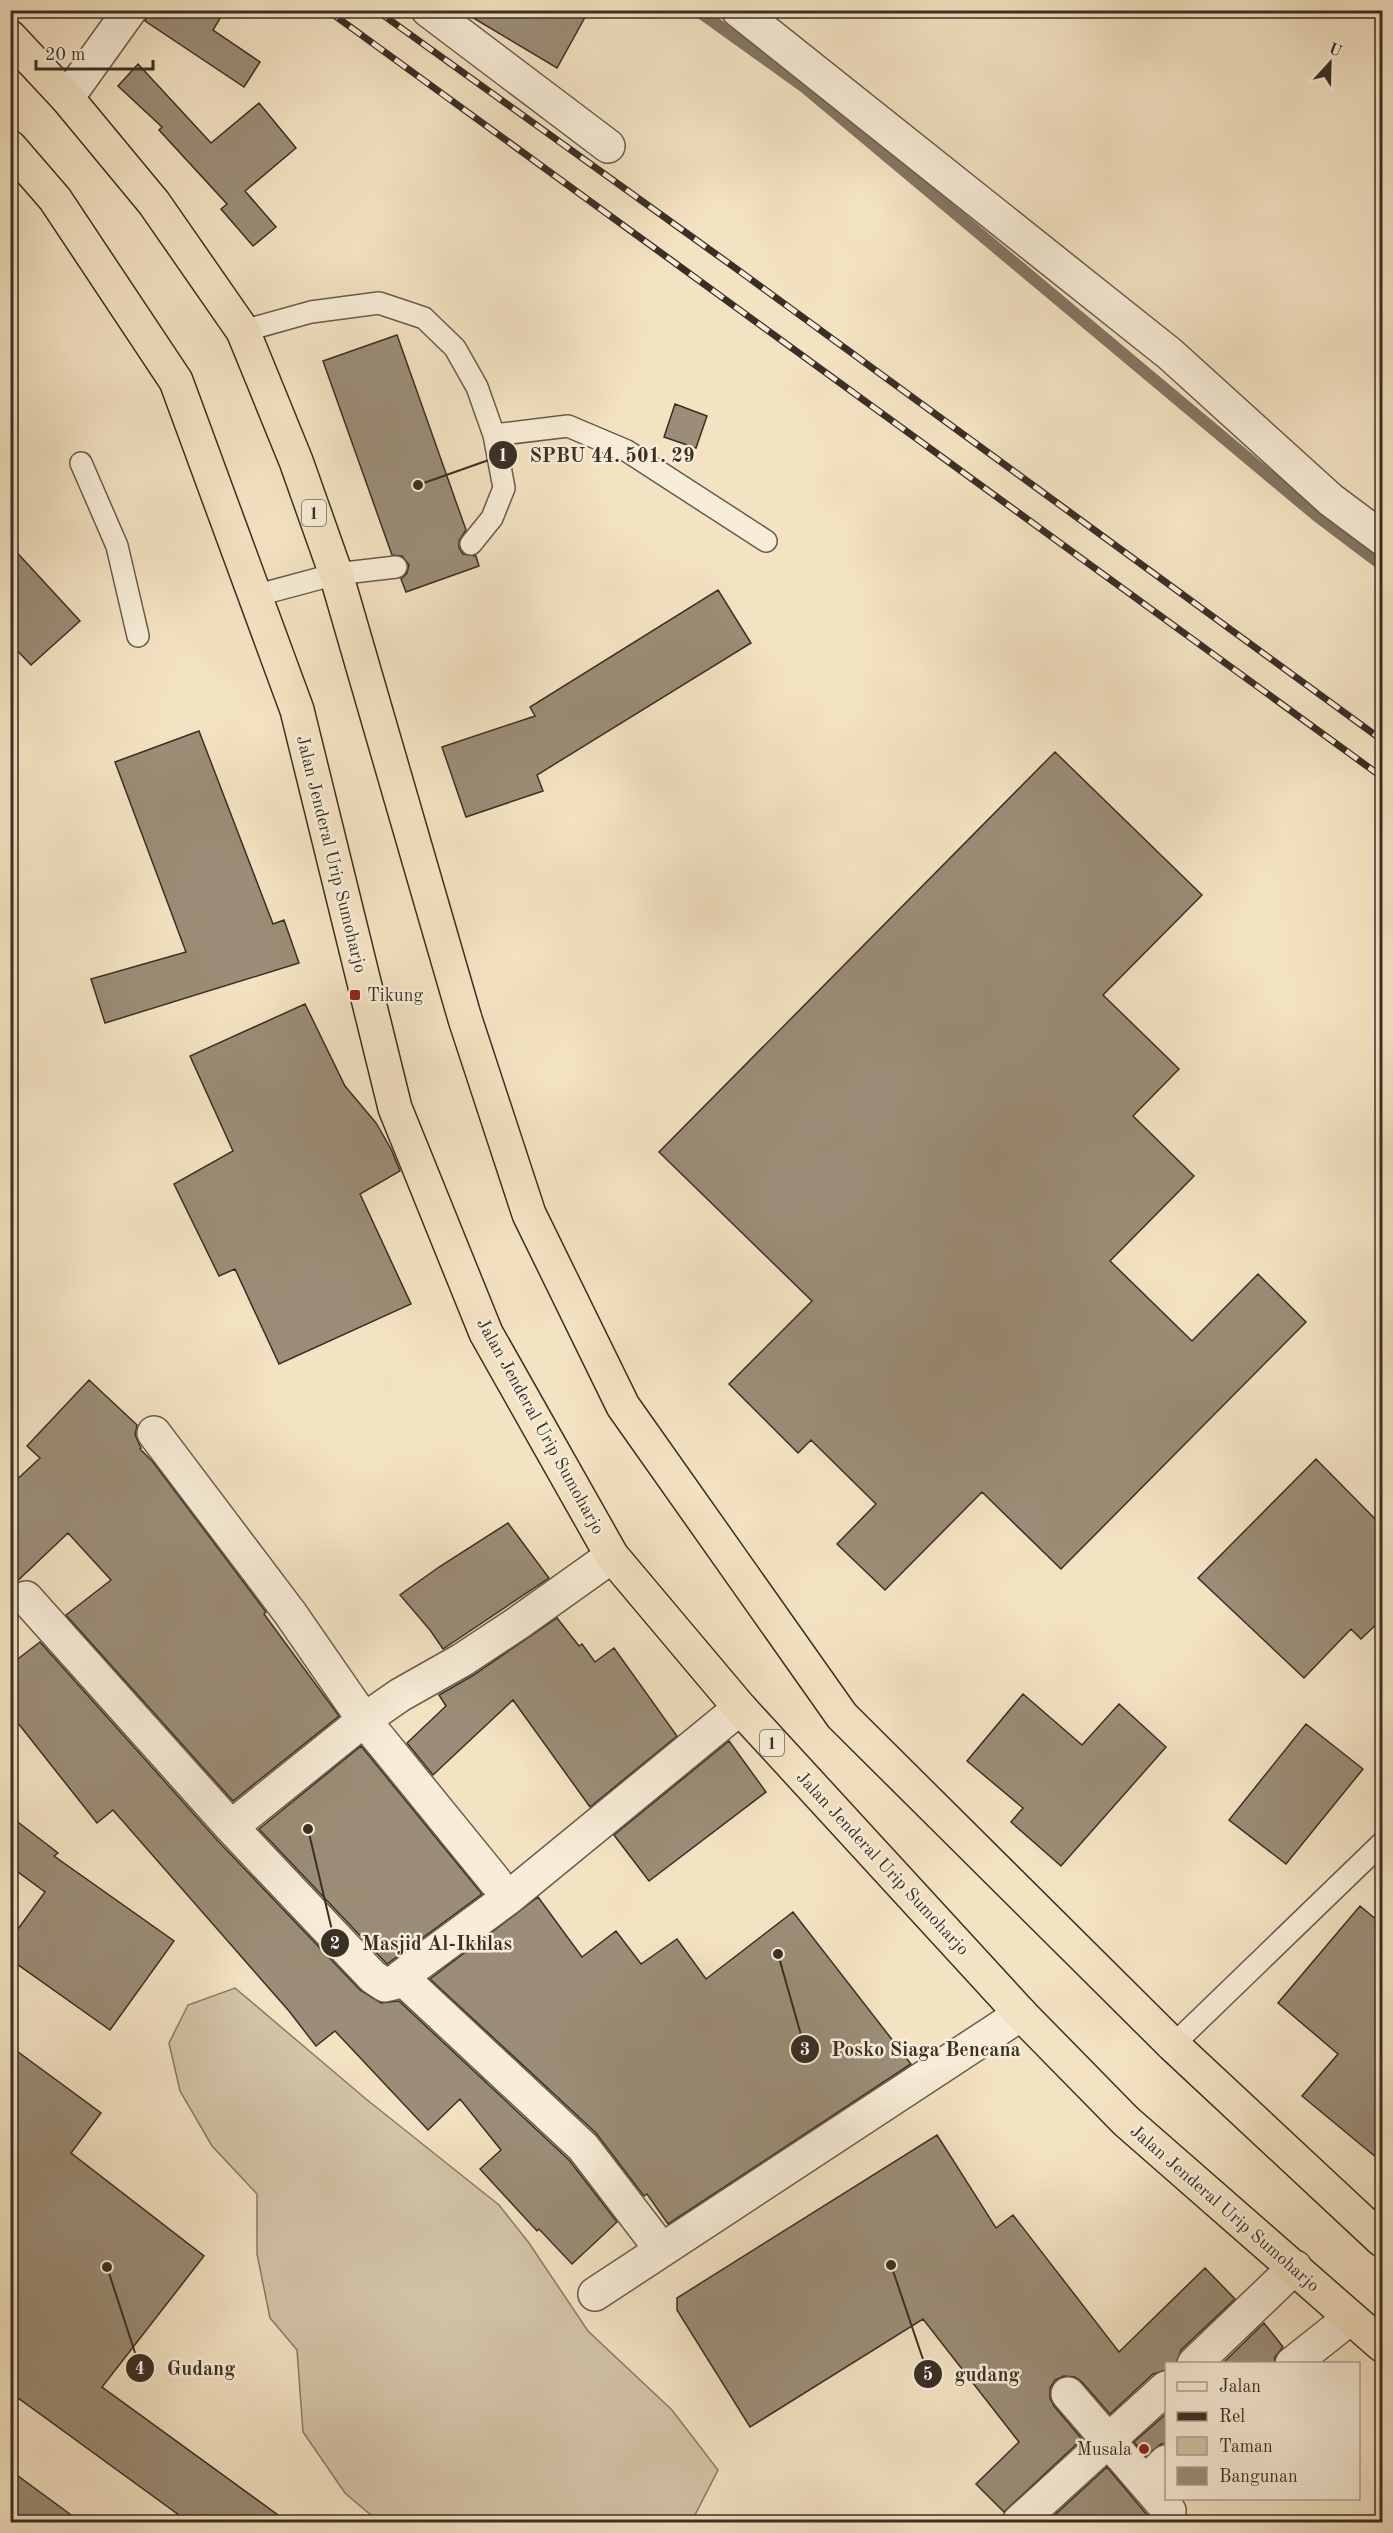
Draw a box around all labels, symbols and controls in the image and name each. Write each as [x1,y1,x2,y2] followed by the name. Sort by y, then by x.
[36,33,153,71] scale bar
[1300,33,1360,93] north arrow
[1326,41,1344,61] text: U
[45,46,85,64] text: 20 m
[488,436,707,474] callout: SPBU 44. 501. 29
[529,446,695,467] text: SPBU 44. 501. 29
[498,447,508,465] text: 1
[302,500,326,526] road number: 1
[293,734,369,975] street label: Jalan Jenderal Urip Sumoharjo
[367,987,423,1005] place label: Tikung
[348,988,362,1002] marker: Tikung
[473,1315,607,1538] street label: Jalan Jenderal Urip Sumoharjo
[760,1730,784,1756] road number: 1
[792,1768,972,1959] street label: Jalan Jenderal Urip Sumoharjo
[320,1924,524,1962] callout: Masjid Al-Ikhlas
[330,1935,340,1953] text: 2
[362,1935,512,1955] text: Masjid Al-Ikhlas
[790,2030,1033,2068] callout: Posko Siaga Bencana
[800,2041,810,2059] text: 3
[831,2041,1021,2061] text: Posko Siaga Bencana
[1126,2122,1322,2296] street label: Jalan Jenderal Urip Sumoharjo
[125,2349,247,2387] callout: Gudang
[913,2355,1032,2393] callout: gudang
[135,2360,145,2378] text: 4
[167,2360,235,2380] text: Gudang
[1165,2362,1360,2500] legend
[923,2366,933,2384] text: 5
[954,2366,1020,2386] text: gudang
[1219,2378,1261,2396] text: Jalan
[1219,2408,1245,2426] text: Rel
[1219,2438,1273,2456] text: Taman
[1077,2441,1132,2459] place label: Musala
[1137,2442,1151,2456] marker: Musala
[1219,2468,1298,2486] text: Bangunan

